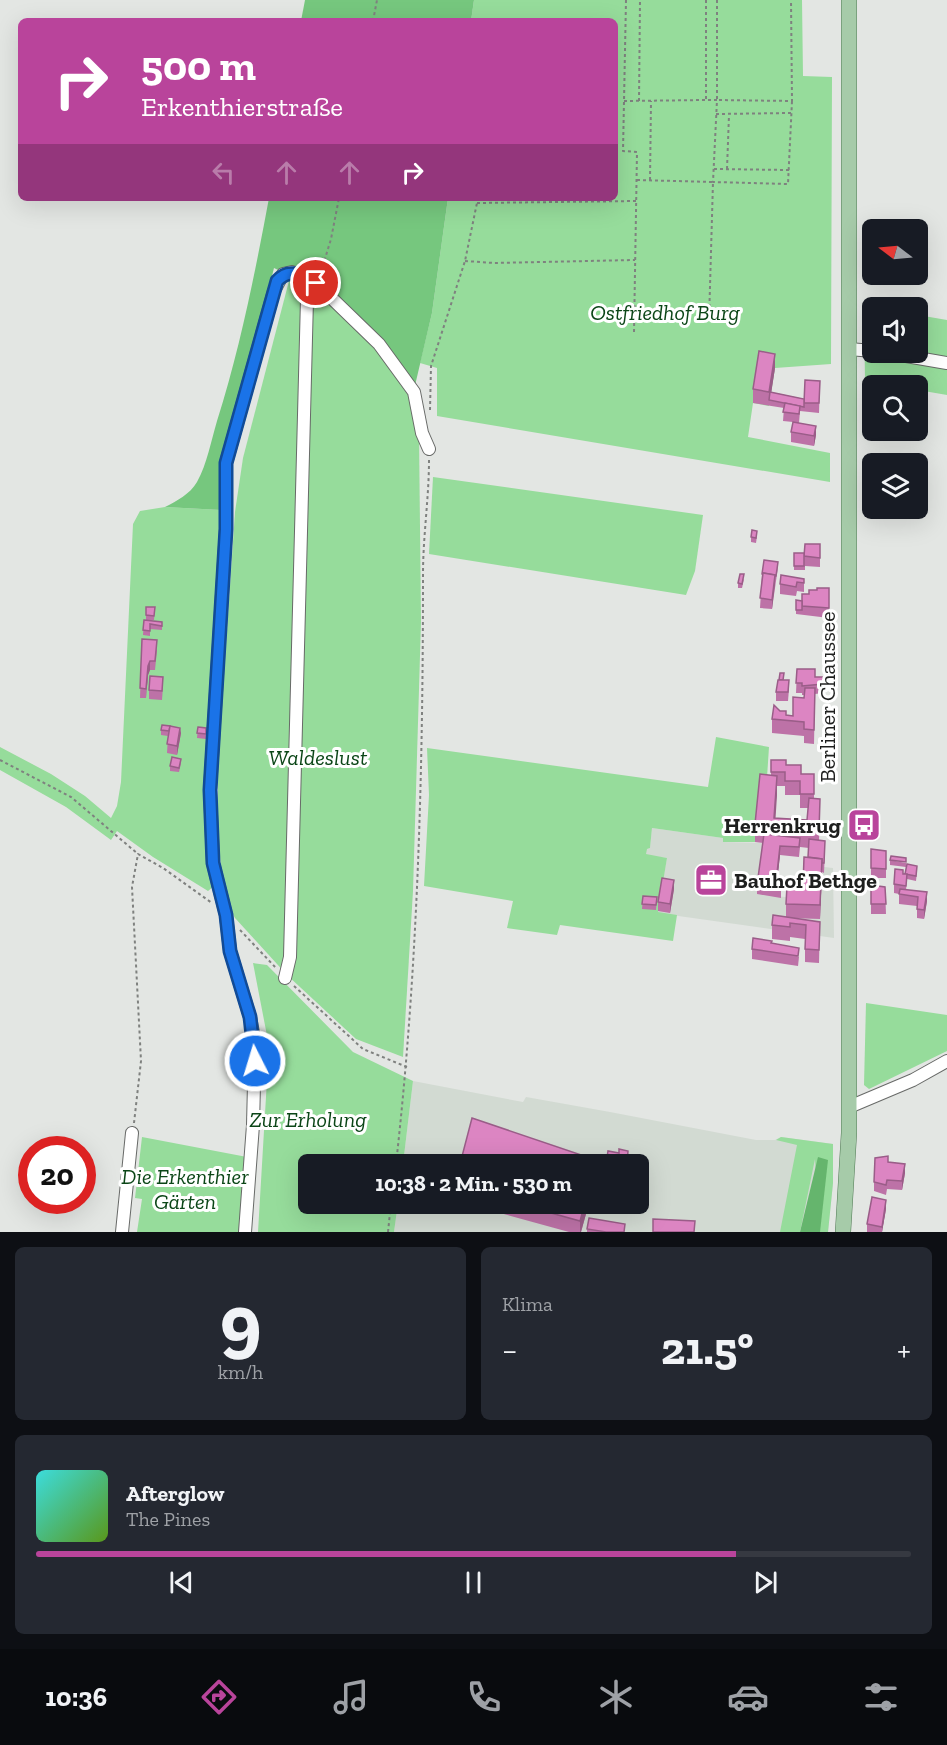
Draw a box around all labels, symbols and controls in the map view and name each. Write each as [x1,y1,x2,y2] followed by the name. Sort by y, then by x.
[141,40,256,91] text: 500 m
[42,42,120,120] icon: right
[141,91,343,123] text: Erkenthierstraße
[207,156,240,189] icon: left
[270,156,303,189] icon: ahead
[333,156,366,189] icon: ahead
[396,156,429,189] icon: right
[862,219,928,285] north arrow
[862,219,928,519] map controls
[290,257,341,308] pin
[299,266,332,299] icon: arrive
[862,297,928,363] button: sound
[590,299,740,326] park label: Ostfriedhof Burg
[862,375,928,441] button: search
[862,453,928,519] button: layers
[814,611,841,783] street label: Berliner Chaussee
[269,744,368,771] park label: Waldeslust
[846,807,882,843] bus stop icon: Herrenkrug
[724,812,841,839] place label: Herrenkrug
[693,862,729,898] office icon: Bauhof Bethge
[734,867,877,894] place label: Bauhof Bethge
[223,1029,287,1093] position arrow
[249,1106,367,1133] park label: Zur Erholung
[18,1136,96,1214] speed limit sign: 20
[121,1163,249,1215] park label: Die Erkenthier Gärten
[375,1170,572,1197] text: 10:38 · 2 Min. · 530 m
[220,1274,261,1368] text: 9
[502,1292,553,1316] text: Klima
[661,1322,753,1376] text: 21.5°
[502,1330,517,1369] text: −
[897,1330,911,1369] text: +
[218,1360,263,1384] text: km/h
[126,1480,224,1507] text: Afterglow
[126,1507,210,1531] text: The Pines
[165,1566,198,1599] icon: previous
[457,1566,490,1599] icon: pause
[749,1566,782,1599] icon: next
[198,1676,240,1718] icon: directions
[330,1676,372,1718] icon: music
[463,1676,505,1718] icon: phone
[595,1676,637,1718] icon: climate
[727,1676,769,1718] icon: car
[860,1676,902,1718] icon: filters
[45,1681,107,1713] text: 10:36

